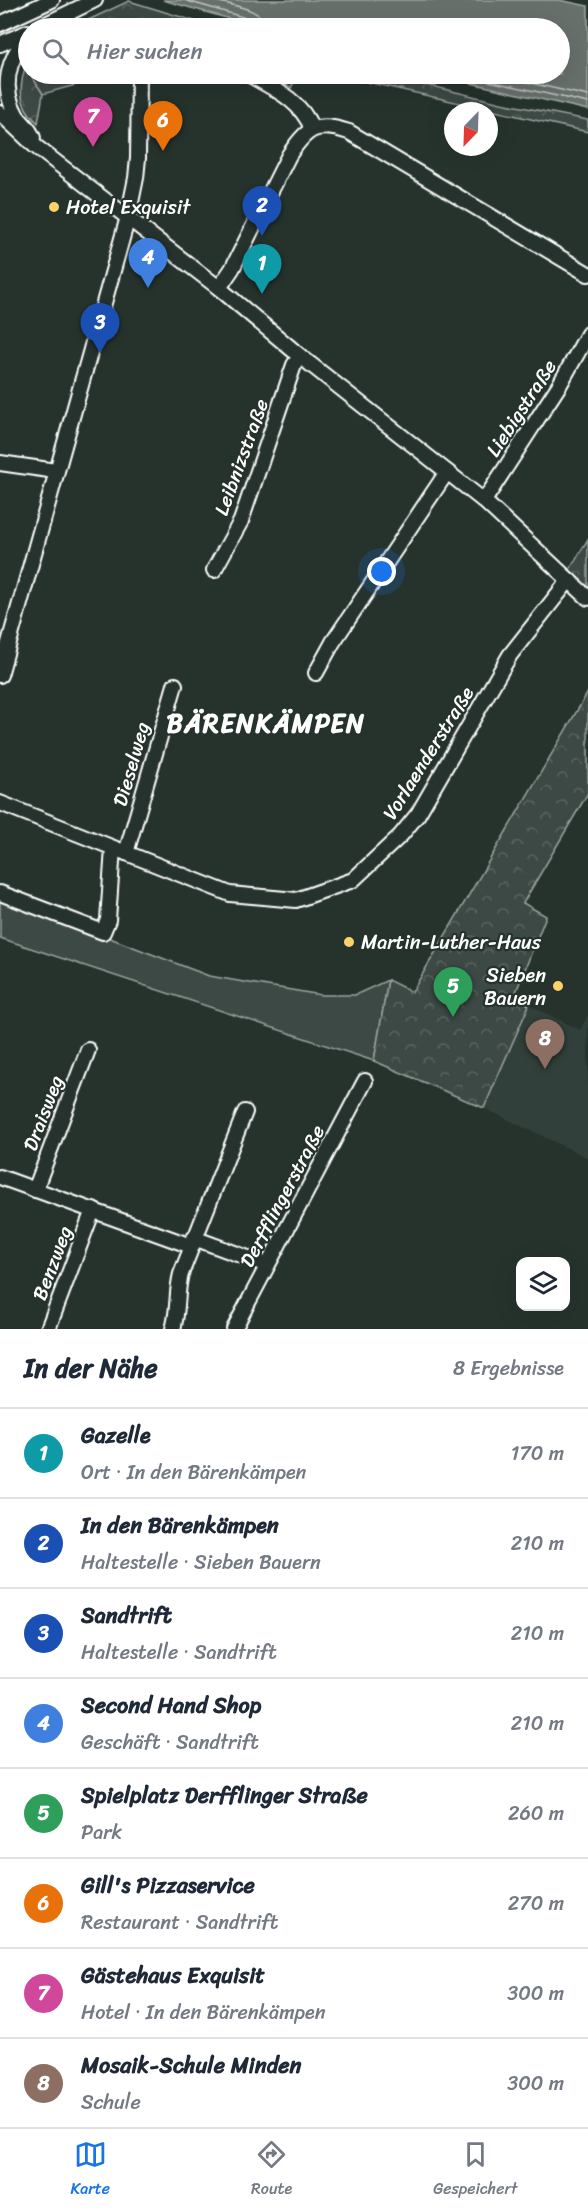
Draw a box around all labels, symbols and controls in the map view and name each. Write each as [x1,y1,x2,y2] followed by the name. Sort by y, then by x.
[18,18,570,84] search box
[87,32,202,71] text: Hier suchen
[39,35,72,68] icon: search
[74,98,112,147] pin: 7
[144,102,182,151] pin: 6
[444,102,498,156] north arrow
[242,186,282,236] pin: 2
[66,190,191,225] place label: Hotel Exquisit
[47,200,61,214] marker: Hotel Exquisit
[128,238,168,288] pin: 4
[242,244,282,294] pin: 1
[80,304,120,353] pin: 3
[477,352,566,464] street label: Liebigstraße
[204,394,279,521] street label: Leibnizstraße
[367,557,396,586] your location
[373,679,484,827] street label: Vorlaenderstraße
[166,700,366,746] district label: BÄRENKÄMPEN
[103,718,160,811] street label: Dieselweg
[361,925,542,960] place label: Martin-Luther-Haus
[342,935,356,949] marker: Martin-Luther-Haus
[484,958,546,1016] place label: Sieben Bauern
[434,968,472,1017] pin: 5
[551,979,565,993] marker: Sieben Bauern
[526,1020,564,1069] pin: 8
[13,1070,74,1156] street label: Draisweg
[230,1119,335,1274] street label: Derfflingerstraße
[22,1221,83,1306] street label: Benzweg
[516,1257,570,1311] map controls
[516,1257,570,1311] button: layers
[24,1345,158,1391] text: In der Nähe
[453,1351,564,1386] text: 8 Ergebnisse
[81,1416,151,1455] text: Gazelle
[39,1436,48,1471] text: 1
[511,1436,564,1471] text: 170 m
[81,1455,306,1490] text: Ort · In den Bärenkämpen
[81,1506,279,1545] text: In den Bärenkämpen
[38,1526,49,1561] text: 2
[511,1526,564,1561] text: 210 m
[81,1545,321,1580] text: Haltestelle · Sieben Bauern
[81,1596,172,1635] text: Sandtrift
[38,1616,49,1651] text: 3
[511,1616,564,1651] text: 210 m
[81,1635,277,1670] text: Haltestelle · Sandtrift
[81,1686,261,1725] text: Second Hand Shop
[37,1706,50,1741] text: 4
[511,1706,564,1741] text: 210 m
[81,1725,259,1760] text: Geschäft · Sandtrift
[81,1776,368,1815] text: Spielplatz Derfflinger Straße
[37,1796,50,1831] text: 5
[508,1796,564,1831] text: 260 m
[81,1815,122,1850] text: Park
[81,1866,255,1905] text: Gill's Pizzaservice
[38,1886,49,1921] text: 6
[508,1886,564,1921] text: 270 m
[81,1905,278,1940] text: Restaurant · Sandtrift
[81,1956,265,1995] text: Gästehaus Exquisit
[38,1976,49,2011] text: 7
[507,1976,564,2011] text: 300 m
[81,1995,326,2030] text: Hotel · In den Bärenkämpen
[81,2046,301,2085] text: Mosaik-Schule Minden
[37,2066,50,2101] text: 8
[507,2066,564,2101] text: 300 m
[81,2085,141,2120] text: Schule
[71,2138,110,2203] tab: Karte
[251,2138,292,2203] tab: Route
[433,2138,517,2203] tab: Gespeichert

